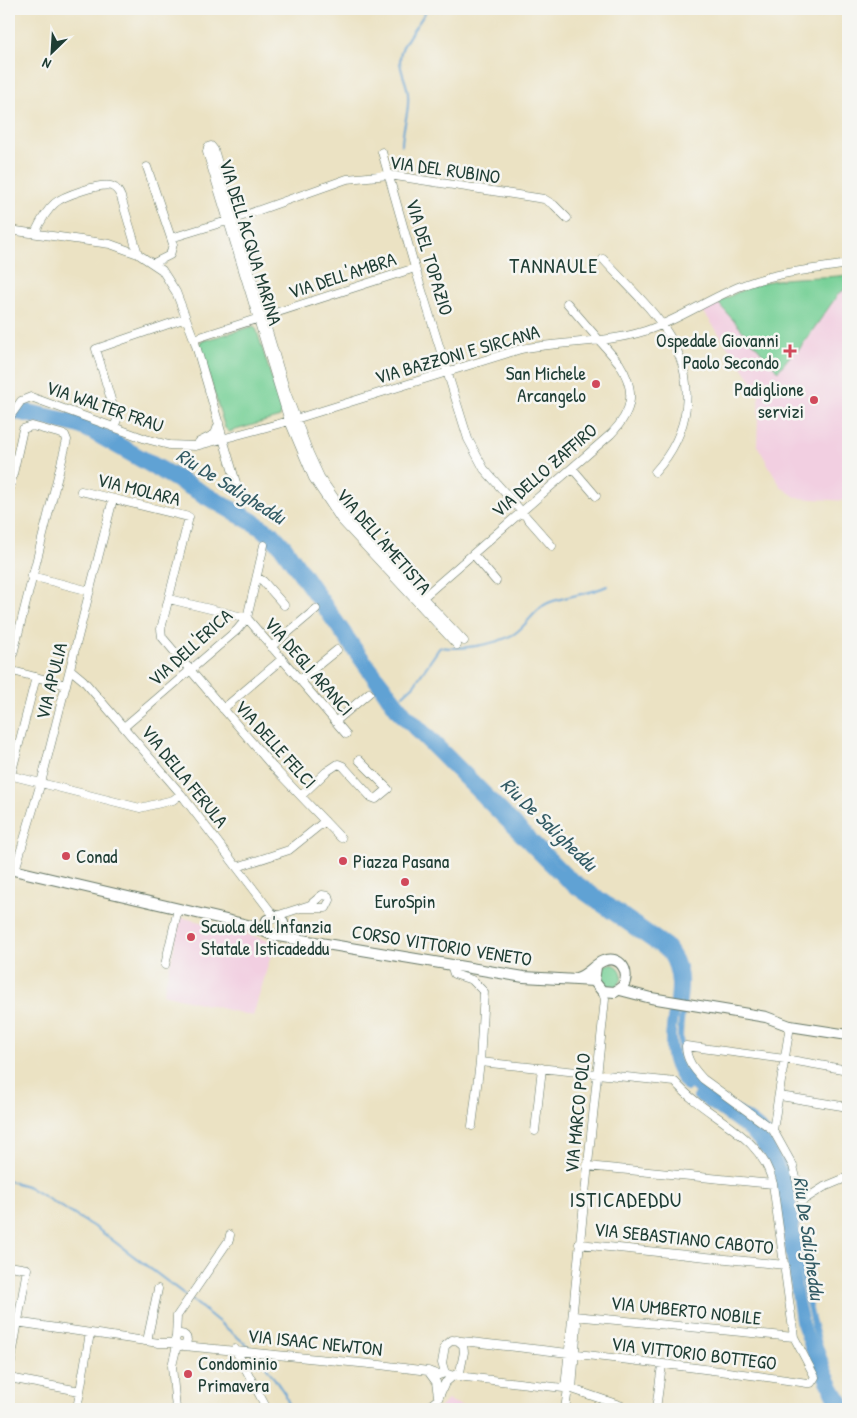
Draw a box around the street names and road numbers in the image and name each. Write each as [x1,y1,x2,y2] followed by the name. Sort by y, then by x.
[388,148,502,190] street label: VIA DEL RUBINO
[213,156,289,328] street label: VIA DELL'ACQUA MARINA
[400,196,460,318] street label: VIA DEL TOPAZIO
[285,245,399,305] street label: VIA DELL'AMBRA
[372,318,542,390] street label: VIA BAZZONI E SIRCANA
[43,374,167,438] street label: VIA WALTER FRAU
[486,417,602,523] street label: VIA DELLO ZAFFIRO
[95,466,183,512] street label: VIA MOLARA
[331,482,437,600] street label: VIA DELL'AMETISTA
[142,602,238,692] street label: VIA DELL'ERICA
[259,611,359,721] street label: VIA DEGLI ARANCI
[29,640,73,722] street label: VIA APULIA
[229,694,323,794] street label: VIA DELLE FELCI
[136,719,234,833] street label: VIA DELLA FERULA
[350,918,534,972] street label: CORSO VITTORIO VENETO
[558,1052,596,1174] street label: VIA MARCO POLO
[593,1216,775,1260] street label: VIA SEBASTIANO CABOTO
[609,1289,763,1331] street label: VIA UMBERTO NOBILE
[246,1322,384,1362] street label: VIA ISAAC NEWTON
[610,1330,778,1376] street label: VIA VITTORIO BOTTEGO

